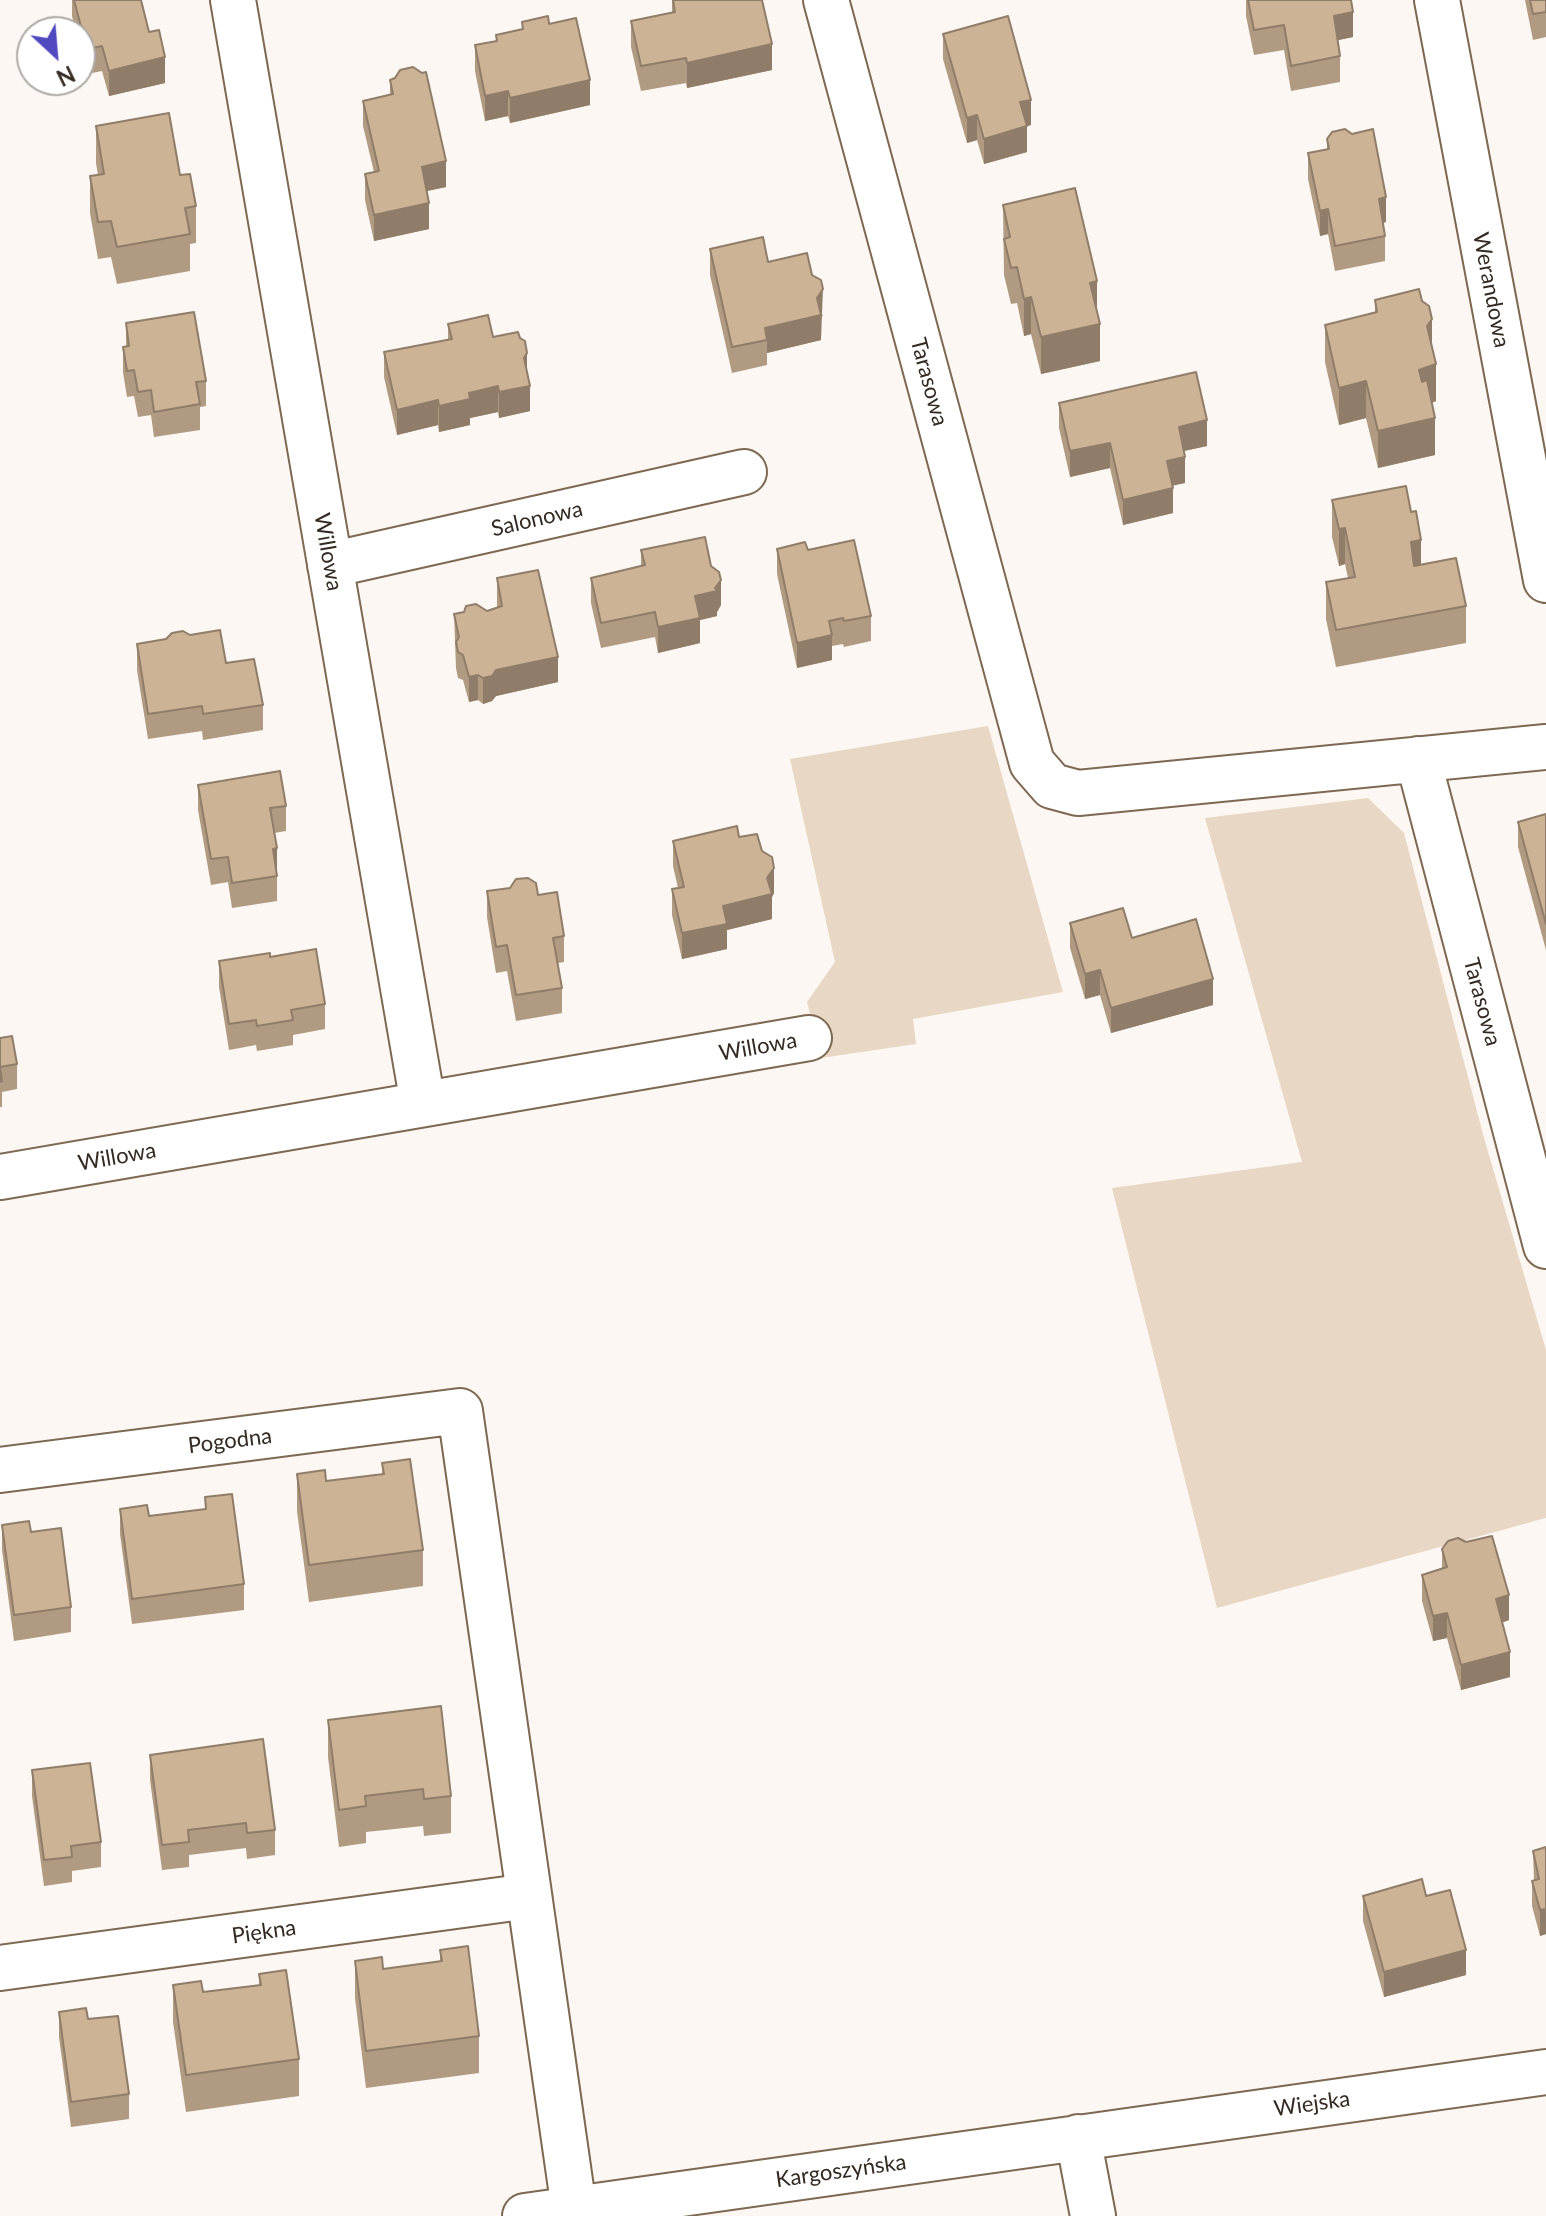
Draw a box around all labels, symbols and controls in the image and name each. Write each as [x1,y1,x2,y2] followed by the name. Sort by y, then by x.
[16,16,96,96] north arrow
[52,60,79,92] text: N
[1467,230,1515,350] street label: Werandowa
[905,335,953,429] street label: Tarasowa
[489,496,585,542] street label: Salonowa
[308,511,348,593] street label: Willowa
[1458,955,1506,1049] street label: Tarasowa
[717,1027,799,1067] street label: Willowa
[76,1137,158,1177] street label: Willowa
[187,1423,273,1459] street label: Pogodna
[230,1914,298,1950] street label: Piękna
[1272,2086,1352,2122] street label: Wiejska
[774,2149,908,2193] street label: Kargoszyńska

